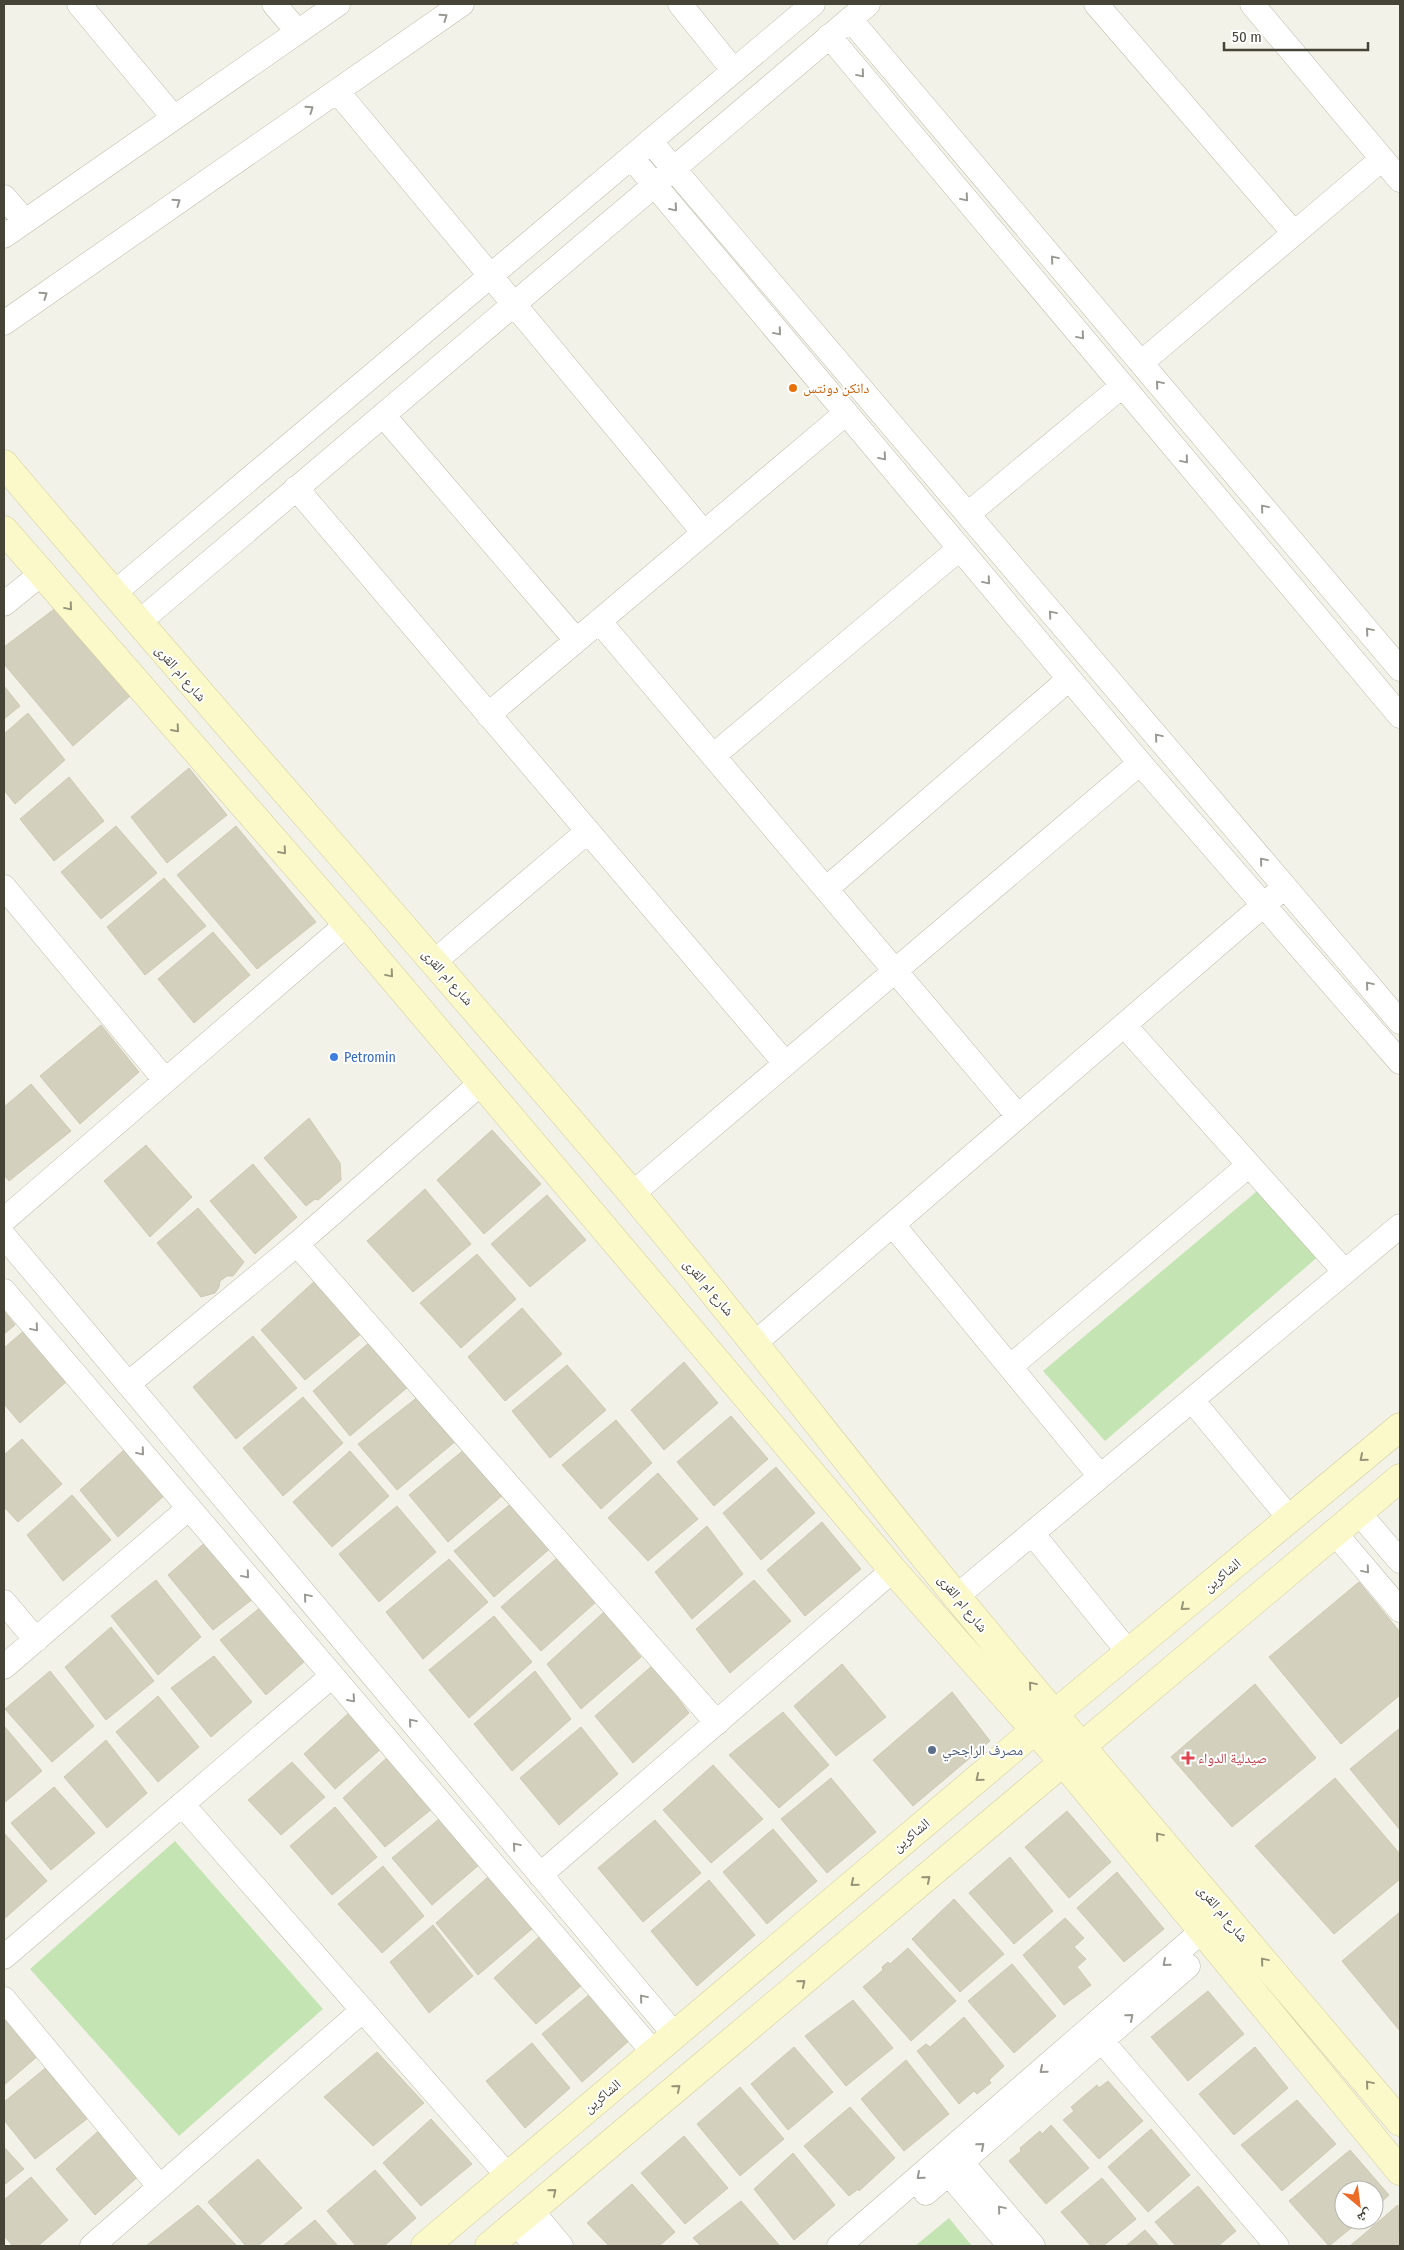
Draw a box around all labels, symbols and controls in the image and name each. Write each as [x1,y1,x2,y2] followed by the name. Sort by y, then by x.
[438,14,448,23] one-way arrow
[1224,20,1368,52] scale bar
[1232,28,1262,46] text: 50 m
[855,68,864,77] one-way arrow
[305,106,314,115] one-way arrow
[959,192,968,201] one-way arrow
[171,199,181,208] one-way arrow
[668,202,677,211] one-way arrow
[1050,256,1059,265] one-way arrow
[38,292,48,301] one-way arrow
[773,327,782,336] one-way arrow
[1075,330,1083,339] one-way arrow
[803,380,870,397] place label: دانكن دونتس
[1155,380,1164,389] one-way arrow
[787,382,799,394] marker: دانكن دونتس
[877,451,885,460] one-way arrow
[1180,455,1189,464] one-way arrow
[1260,504,1269,513] one-way arrow
[981,576,990,585] one-way arrow
[64,601,72,610] one-way arrow
[1049,610,1058,619] one-way arrow
[1365,628,1374,637] one-way arrow
[151,642,210,706] street label: شارع ام القرى
[170,724,179,733] one-way arrow
[1155,734,1164,743] one-way arrow
[278,846,287,855] one-way arrow
[1261,858,1269,867] one-way arrow
[418,946,477,1010] street label: شارع ام القرى
[384,969,393,978] one-way arrow
[1365,981,1374,990] one-way arrow
[344,1049,396,1066] place label: Petromin
[328,1051,340,1063] marker: Petromin
[679,1255,737,1320] street label: شارع ام القرى
[30,1323,39,1332] one-way arrow
[135,1446,144,1455] one-way arrow
[1359,1453,1368,1462] one-way arrow
[1200,1555,1244,1596] street label: الشاكرين
[1361,1564,1369,1573] one-way arrow
[241,1570,250,1579] one-way arrow
[933,1571,991,1636] street label: شارع ام القرى
[304,1594,313,1603] one-way arrow
[1181,1601,1190,1610] one-way arrow
[1028,1682,1037,1691] one-way arrow
[346,1693,354,1702] one-way arrow
[408,1718,417,1727] one-way arrow
[942,1742,1023,1762] place label: مصرف الراجحي
[926,1744,938,1756] marker: مصرف الراجحي
[1198,1750,1267,1767] place label: صيدلية الدواء
[1182,1752,1194,1764] marker: صيدلية الدواء
[975,1773,984,1782] one-way arrow
[889,1815,933,1856] street label: الشاكرين
[1155,1833,1164,1842] one-way arrow
[513,1843,522,1852] one-way arrow
[921,1876,930,1885] one-way arrow
[851,1877,860,1886] one-way arrow
[1193,1881,1251,1946] street label: شارع ام القرى
[1260,1957,1269,1966] one-way arrow
[1162,1958,1171,1967] one-way arrow
[796,1981,805,1989] one-way arrow
[640,1994,649,2003] one-way arrow
[1125,2013,1134,2022] one-way arrow
[1039,2064,1048,2073] one-way arrow
[580,2076,624,2117] street label: الشاكرين
[1365,2081,1374,2090] one-way arrow
[672,2084,681,2093] one-way arrow
[976,2143,985,2152] one-way arrow
[917,2170,926,2179] one-way arrow
[1334,2180,1384,2230] north arrow
[547,2189,556,2198] one-way arrow
[1354,2205,1376,2227] text: ش
[999,2206,1007,2215] one-way arrow

